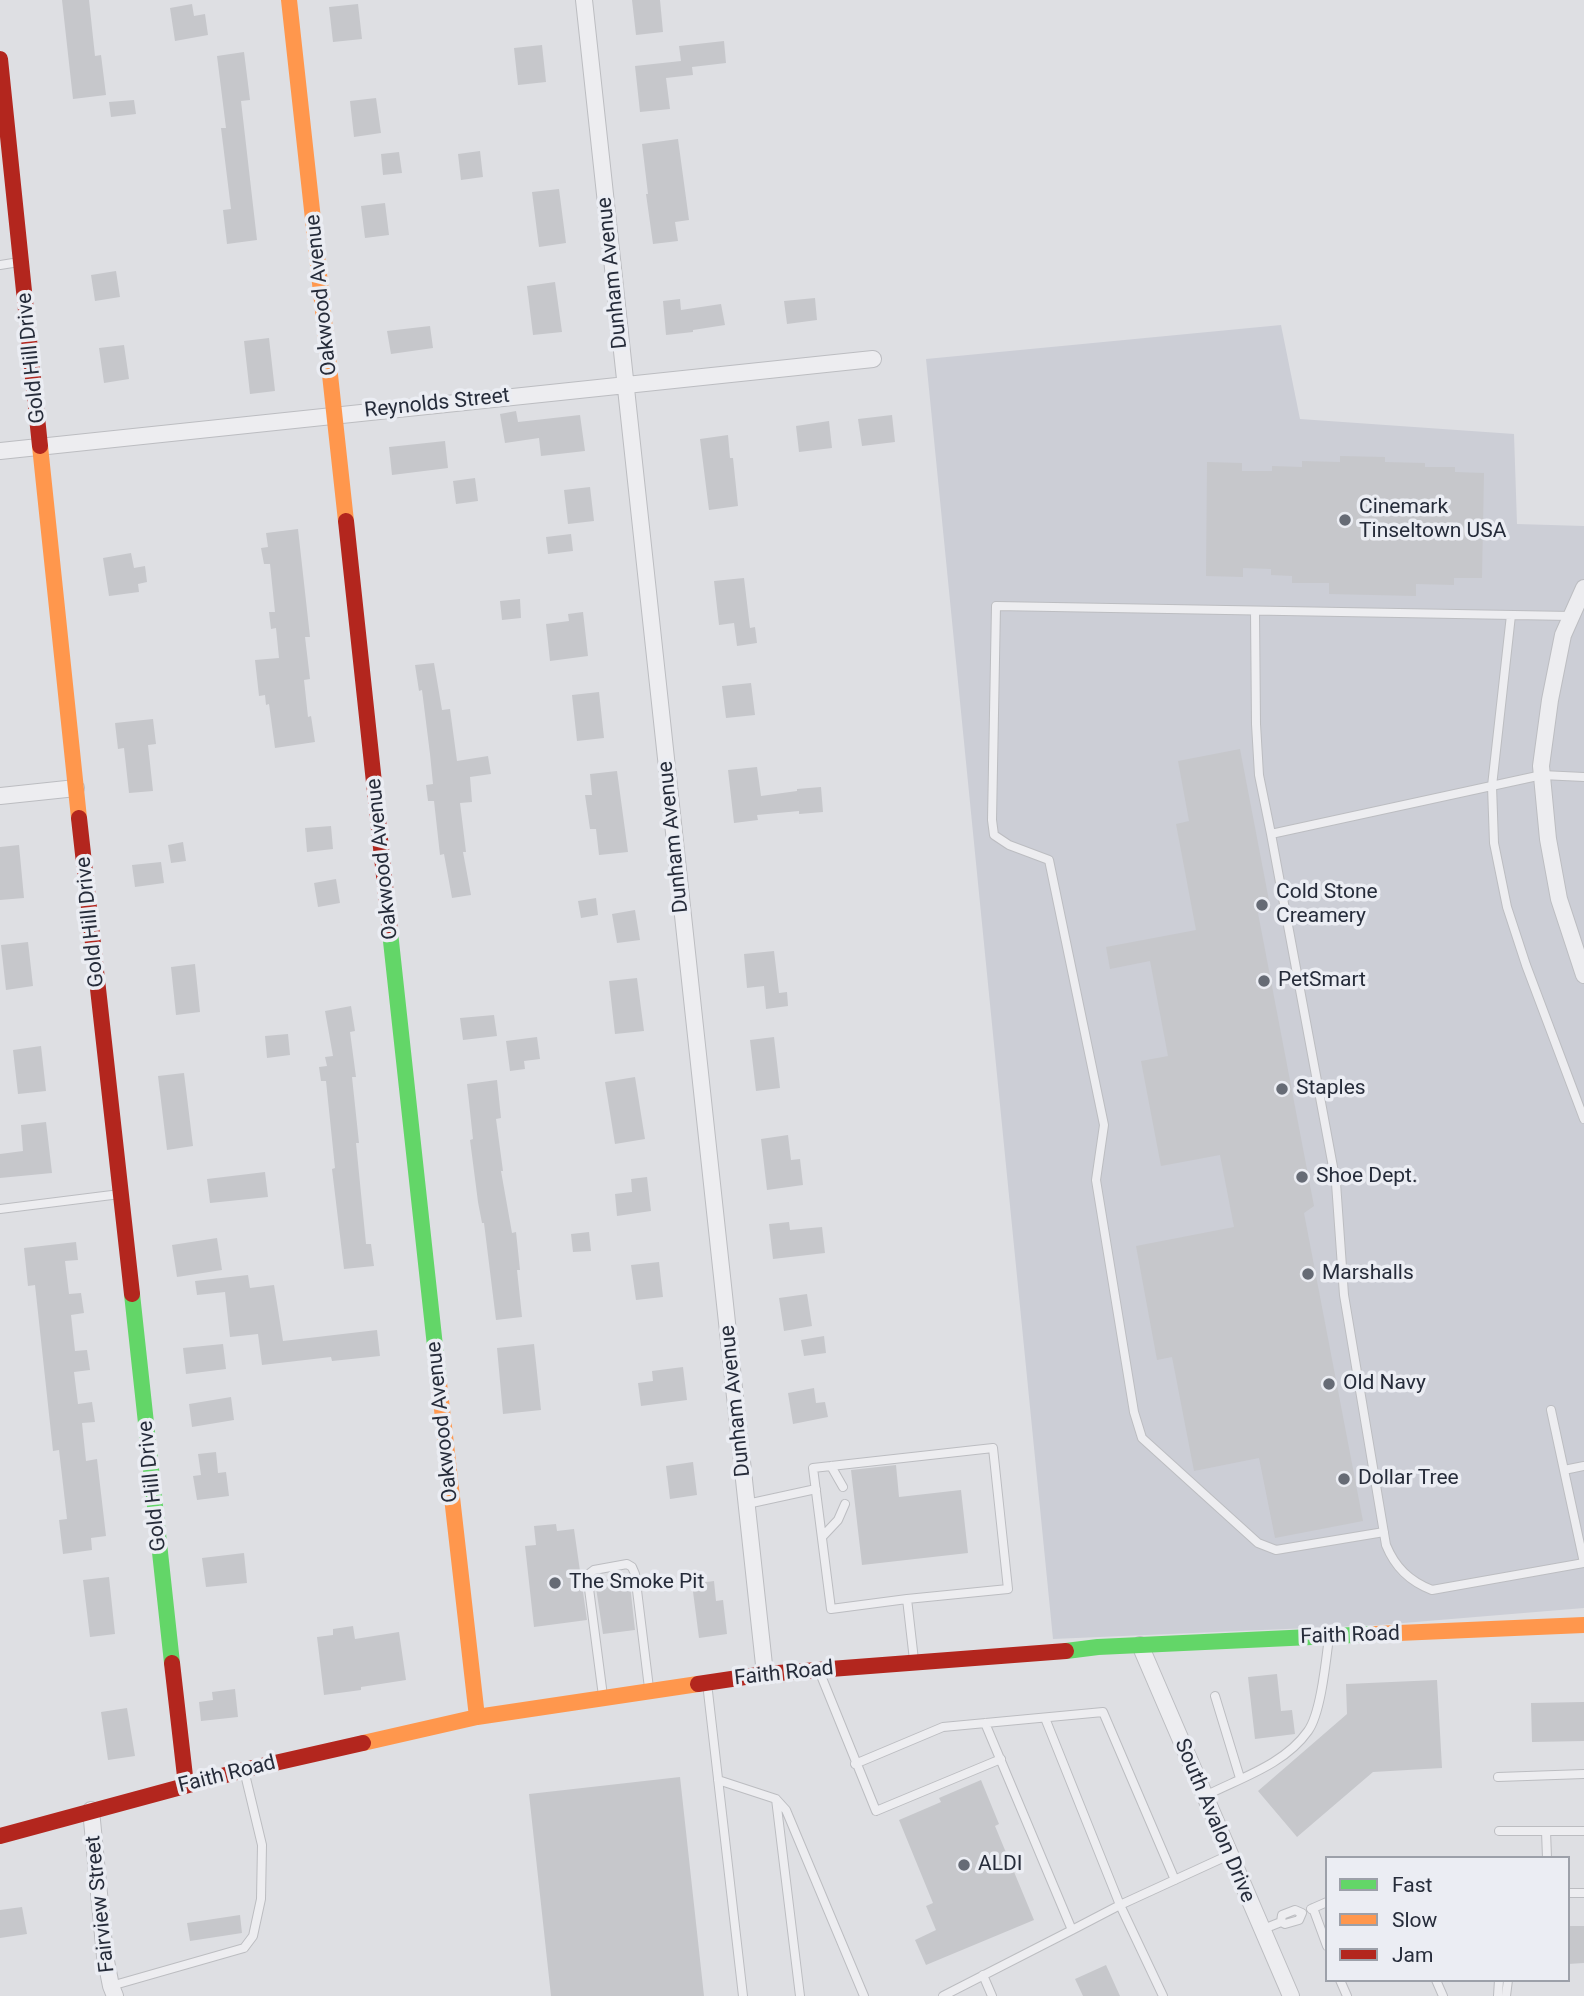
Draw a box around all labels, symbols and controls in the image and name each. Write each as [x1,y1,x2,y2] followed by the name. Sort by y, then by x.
[593,196,633,350] street label: Dunham Avenue
[301,213,343,377] street label: Oakwood Avenue
[13,291,51,425] street label: Gold Hill Drive
[363,384,511,424] street label: Reynolds Street
[1359,495,1506,545] place label: Cinemark Tinseltown USA
[1337,512,1353,528] marker: Cinemark Tinseltown USA
[654,760,694,914] street label: Dunham Avenue
[362,777,404,941] street label: Oakwood Avenue
[72,855,110,989] street label: Gold Hill Drive
[1276,880,1378,930] place label: Cold Stone Creamery
[1254,897,1270,913] marker: Cold Stone Creamery
[1278,968,1366,994] place label: PetSmart
[1256,973,1272,989] marker: PetSmart
[1296,1076,1366,1102] place label: Staples
[1274,1081,1290,1097] marker: Staples
[1316,1164,1417,1190] place label: Shoe Dept.
[1294,1169,1310,1185] marker: Shoe Dept.
[1322,1261,1414,1287] place label: Marshalls
[1300,1266,1316,1282] marker: Marshalls
[716,1324,756,1478] street label: Dunham Avenue
[422,1340,464,1504] street label: Oakwood Avenue
[1343,1371,1426,1397] place label: Old Navy
[1321,1376,1337,1392] marker: Old Navy
[134,1419,172,1553] street label: Gold Hill Drive
[1358,1466,1459,1492] place label: Dollar Tree
[1336,1471,1352,1487] marker: Dollar Tree
[569,1570,704,1596] place label: The Smoke Pit
[547,1575,563,1591] marker: The Smoke Pit
[1300,1622,1400,1650] street label: Faith Road
[733,1656,835,1692] street label: Faith Road
[1168,1735,1260,1907] street label: South Avalon Drive
[176,1751,278,1799] street label: Faith Road
[81,1834,121,1974] street label: Fairview Street
[978,1852,1023,1878] place label: ALDI
[1325,1856,1570,1982] legend
[956,1857,972,1873] marker: ALDI
[1392,1873,1432,1897] text: Fast
[1392,1908,1437,1932] text: Slow
[1392,1943,1433,1967] text: Jam

